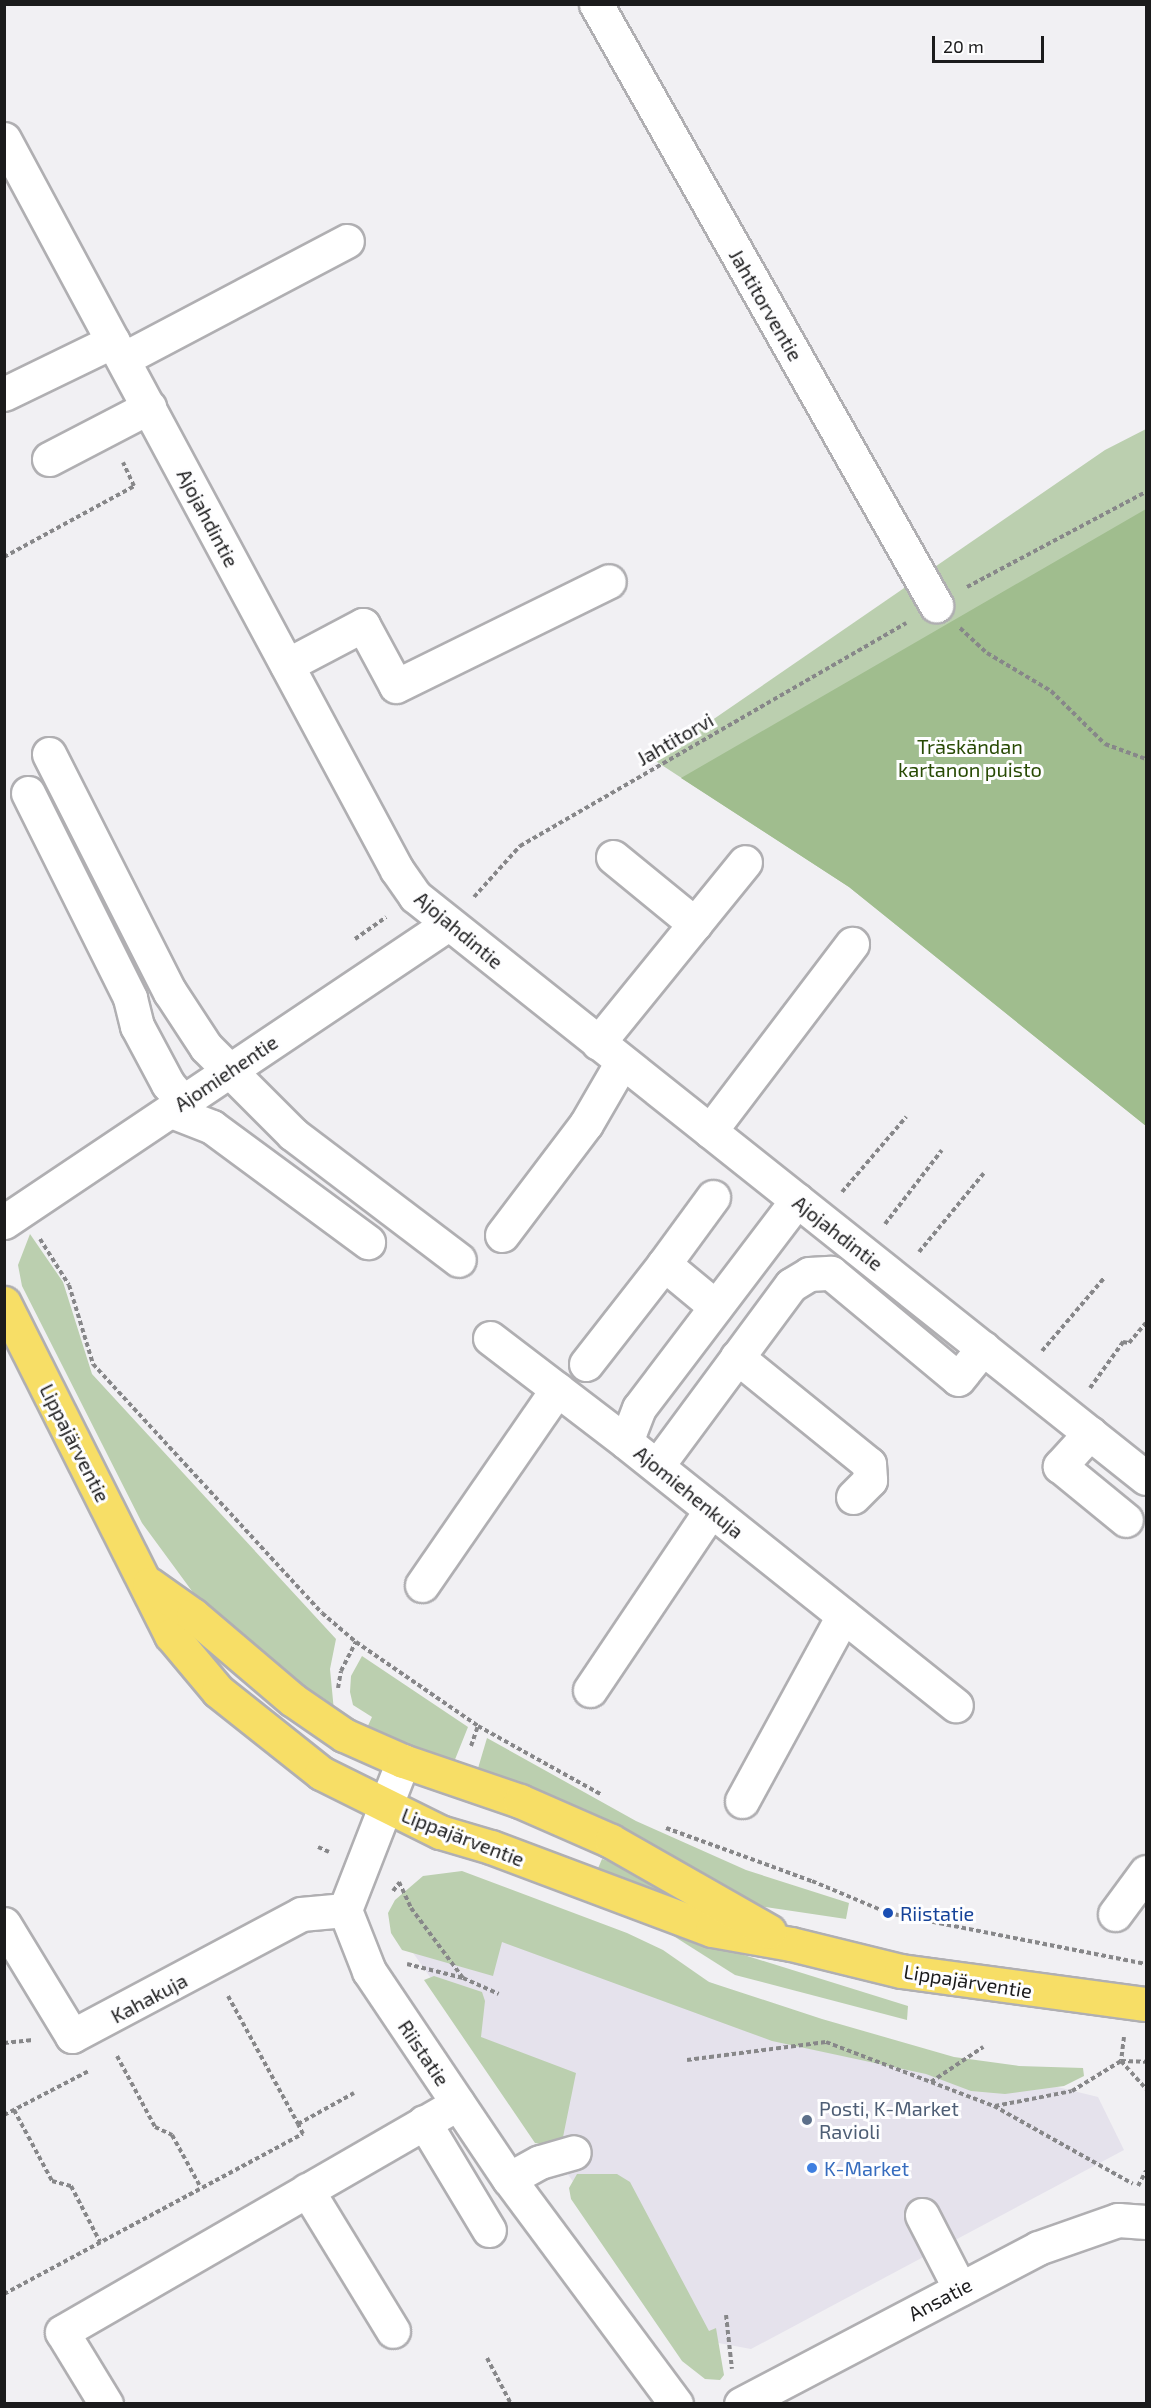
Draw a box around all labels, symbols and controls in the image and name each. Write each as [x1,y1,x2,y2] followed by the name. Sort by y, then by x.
[935,24,1048,62] scale bar
[943,35,984,57] text: 20 m
[724,245,808,365] street label: Jahtitorventie
[172,465,244,571] street label: Ajojahdintie
[632,707,718,771] street label: Jahtitorvi
[898,734,1042,781] park label: Träskändan kartanon puisto
[410,886,508,974] street label: Ajojahdintie
[170,1030,282,1116] street label: Ajomiehentie
[788,1190,888,1276] street label: Ajojahdintie
[35,1380,115,1506] street label: Lippajärventie
[630,1441,748,1543] street label: Ajomiehenkuja
[398,1803,528,1871] street label: Lippajärventie
[900,1901,974,1925] place label: Riistatie
[881,1906,895,1920] marker: Riistatie
[902,1959,1034,2003] street label: Lippajärventie
[107,1968,191,2028] street label: Kahakuja
[393,2015,455,2091] street label: Riistatie
[819,2096,959,2143] place label: Posti, K-Market Ravioli
[800,2113,814,2127] marker: Posti, K-Market Ravioli
[824,2156,909,2180] place label: K-Market
[805,2161,819,2175] marker: K-Market
[904,2272,976,2326] street label: Ansatie

